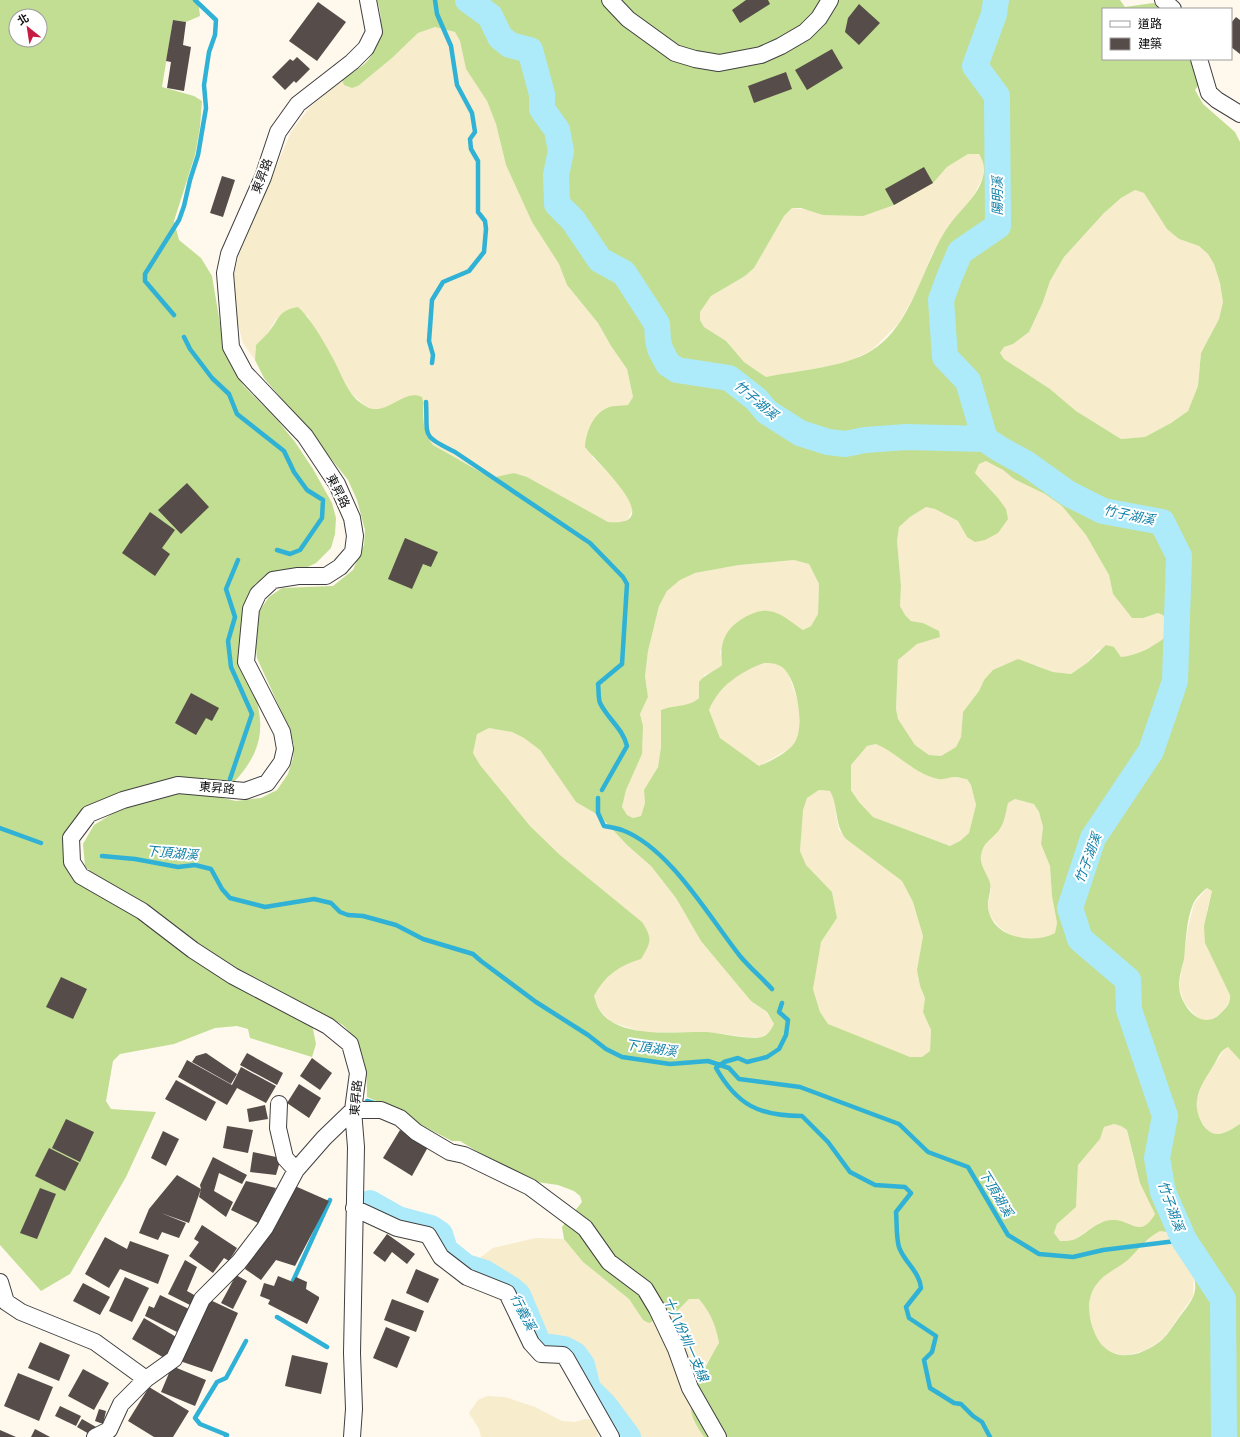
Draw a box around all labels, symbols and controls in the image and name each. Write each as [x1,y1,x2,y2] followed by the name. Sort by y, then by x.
[8,8,48,48] north arrow
[1102,8,1232,60] legend
[15,11,31,28] text: 北
[1138,17,1162,31] text: 道路
[1138,37,1162,51] text: 建築
[249,157,275,195] street label: 東昇路
[990,175,1005,216] water label: 陽明溪
[731,378,782,424] water label: 竹子湖溪
[324,472,352,510] street label: 東昇路
[1102,502,1158,528] water label: 竹子湖溪
[198,779,236,797] street label: 東昇路
[1072,829,1105,885] water label: 竹子湖溪
[145,843,201,863] water label: 下頂湖溪
[624,1037,680,1059] water label: 下頂湖溪
[347,1079,365,1117] street label: 東昇路
[976,1167,1017,1221] water label: 下頂湖溪
[1155,1179,1188,1235] water label: 竹子湖溪
[507,1291,539,1335] water label: 行義溪
[661,1294,712,1385] water label: 十八份圳一支線

